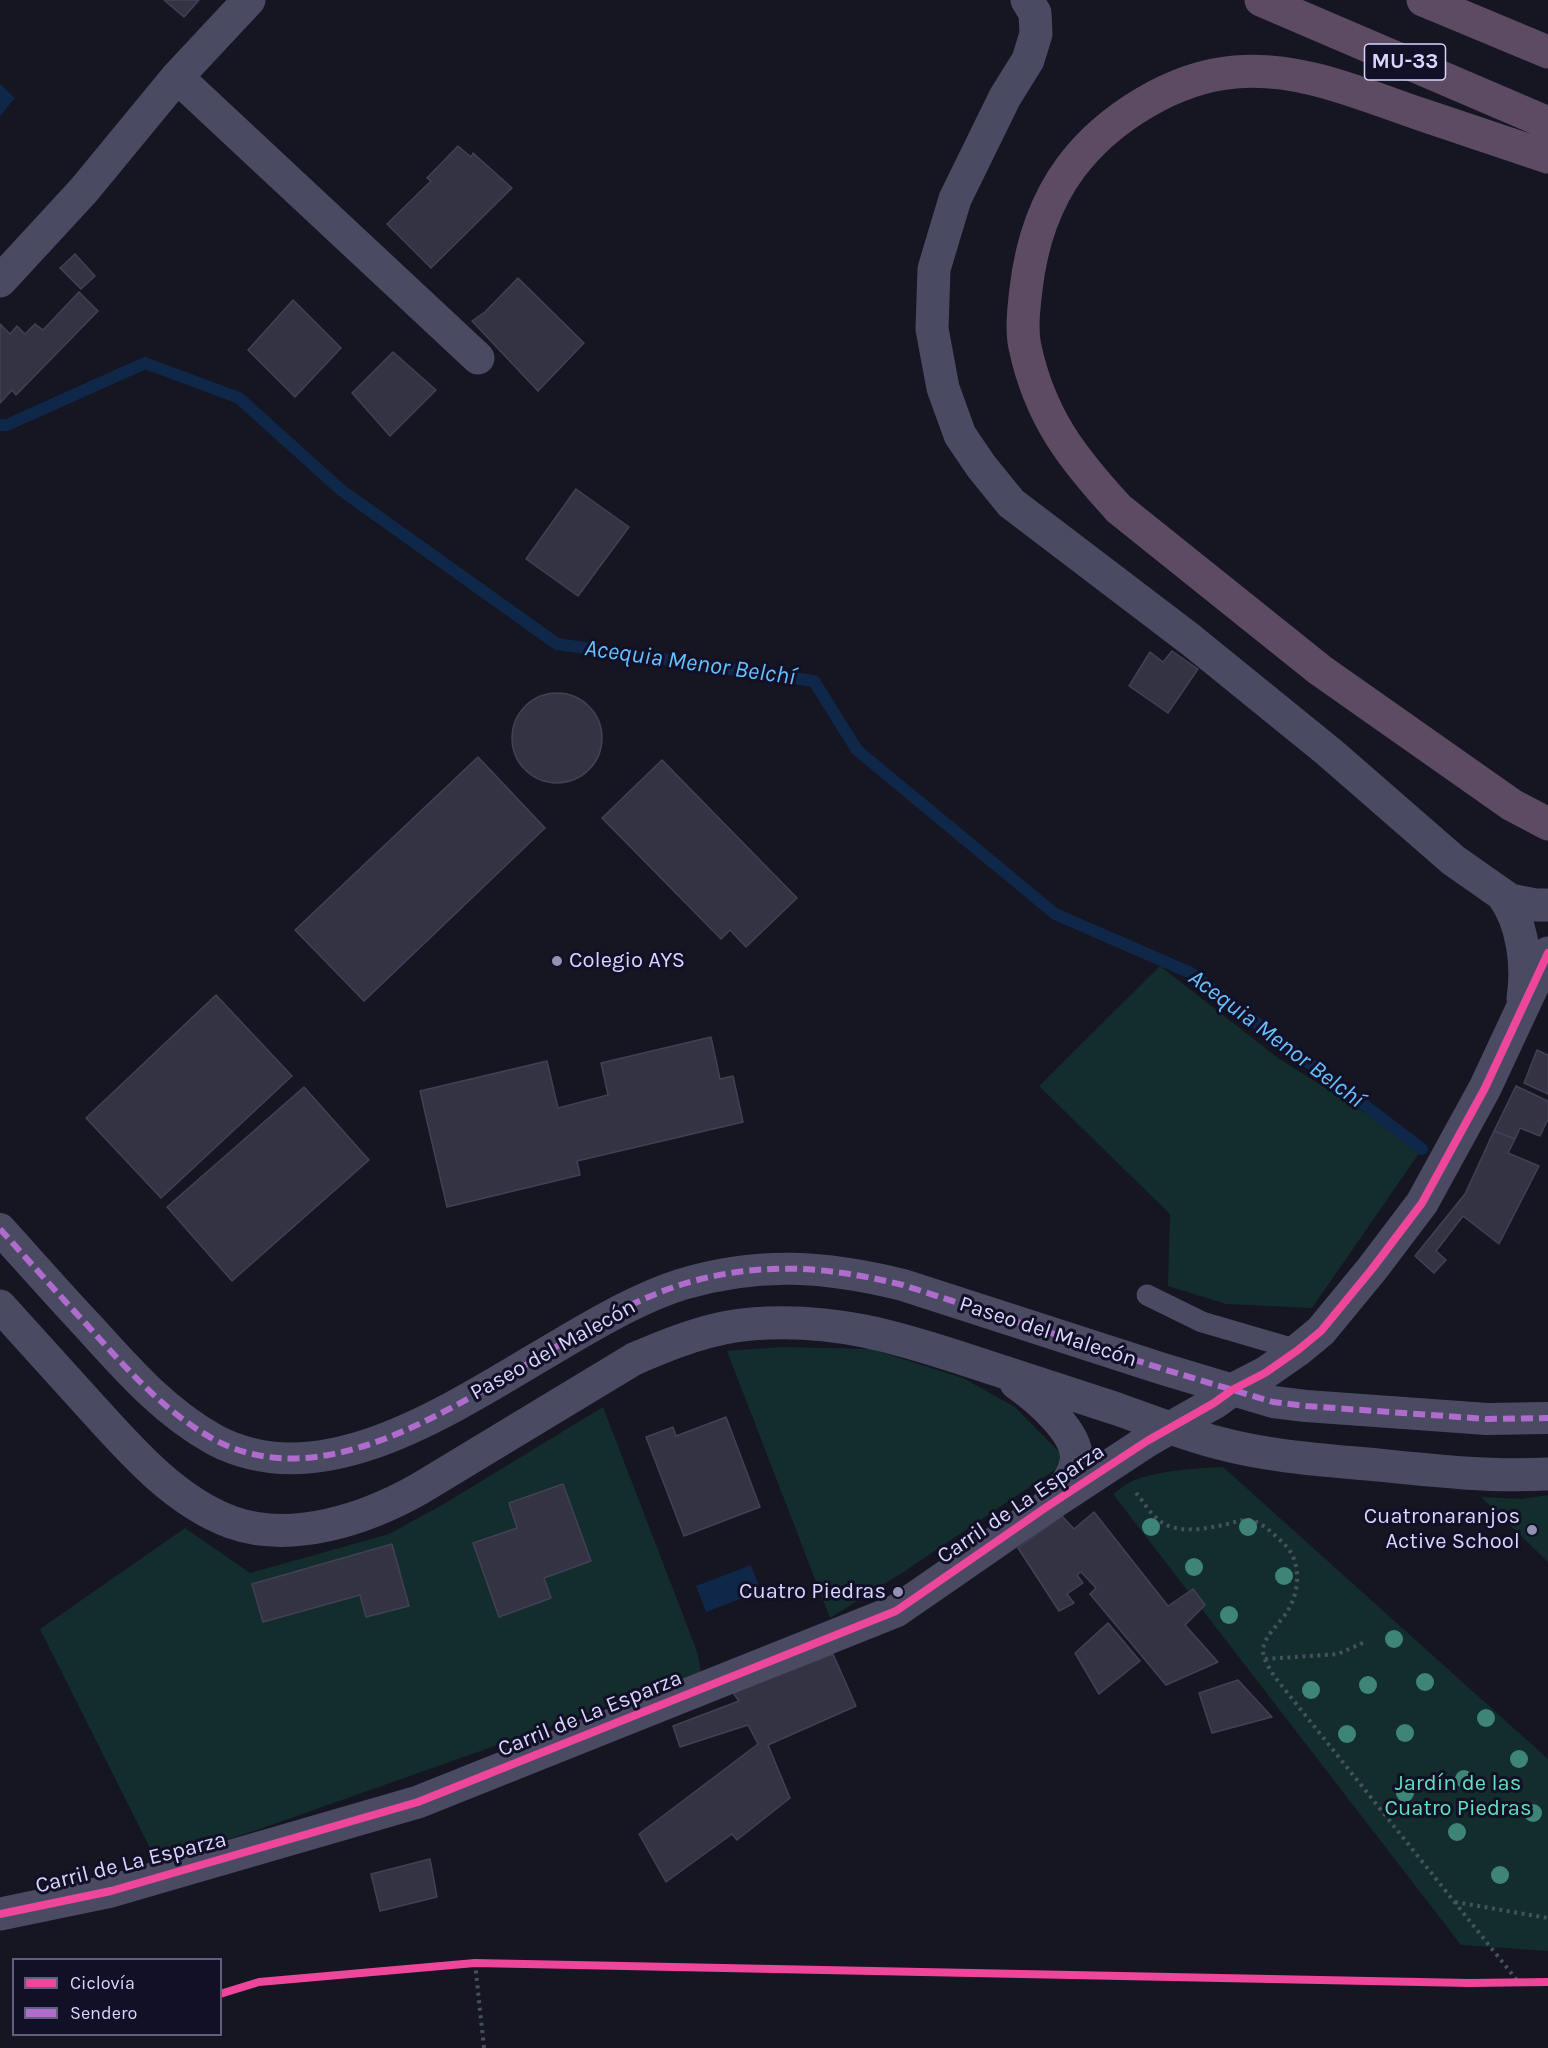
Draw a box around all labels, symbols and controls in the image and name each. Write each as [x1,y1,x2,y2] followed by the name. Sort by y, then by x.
[1364,44,1446,80] road number: MU-33
[583,634,797,692] water label: Acequia Menor Belchí
[569,948,685,974] place label: Colegio AYS
[550,954,564,968] marker: Colegio AYS
[1182,963,1370,1115] water label: Acequia Menor Belchí
[956,1291,1140,1373] street label: Paseo del Malecón
[466,1294,640,1406] street label: Paseo del Malecón
[932,1438,1110,1570] street label: Carril de La Esparza
[1364,1504,1520,1556] place label: Cuatronaranjos Active School
[1525,1523,1539,1537] marker: Cuatronaranjos Active School
[739,1579,886,1605] place label: Cuatro Piedras
[891,1585,905,1599] marker: Cuatro Piedras
[494,1665,686,1763] street label: Carril de La Esparza
[1384,1771,1532,1822] park label: Jardín de las Cuatro Piedras
[33,1826,229,1900] street label: Carril de La Esparza
[12,1958,222,2036] legend
[70,1972,135,1994] text: Ciclovía
[70,2002,137,2024] text: Sendero

